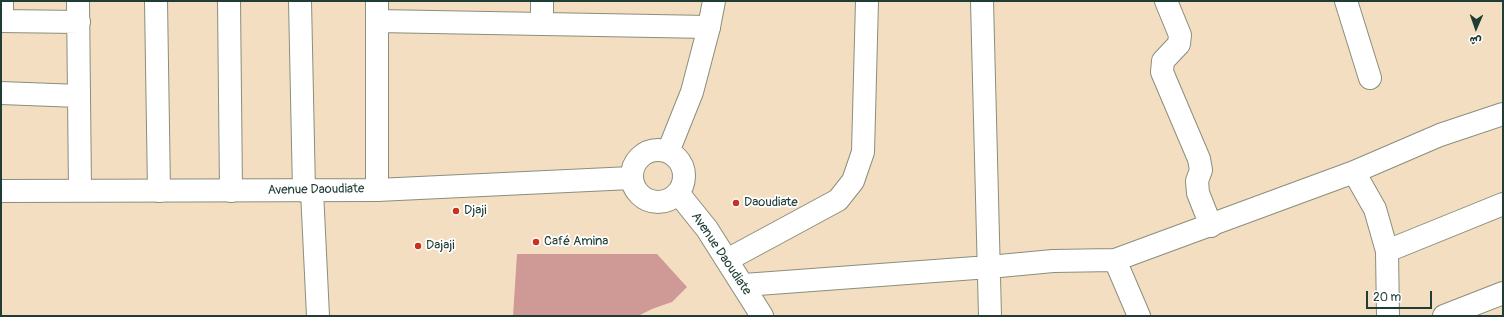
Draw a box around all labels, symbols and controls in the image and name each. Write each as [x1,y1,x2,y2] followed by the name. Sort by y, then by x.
[1456,8,1496,48] north arrow
[1469,34,1482,47] text: ش
[268,181,364,199] street label: Avenue Daoudiate
[744,195,798,211] place label: Daoudiate
[731,198,741,208] marker: Daoudiate
[464,203,486,219] place label: Djaji
[451,206,461,216] marker: Djaji
[688,210,754,298] street label: Avenue Daoudiate
[544,234,608,250] place label: Café Amina
[531,237,541,247] marker: Café Amina
[426,238,455,254] place label: Dajaji
[413,241,423,251] marker: Dajaji
[1368,283,1434,309] scale bar
[1373,290,1401,305] text: 20 m

